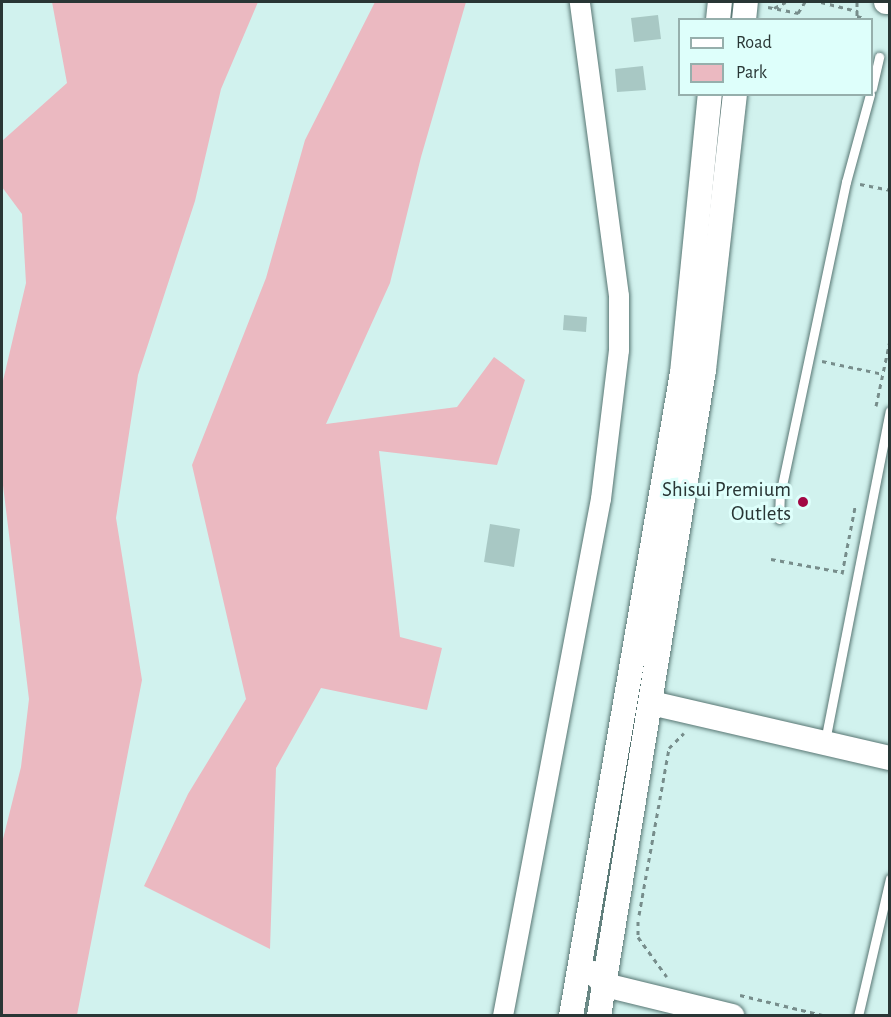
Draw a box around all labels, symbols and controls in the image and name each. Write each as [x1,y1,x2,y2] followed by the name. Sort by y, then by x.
[678,18,873,96] legend
[736,34,772,52] text: Road
[736,64,767,82] text: Park
[662,477,791,527] place label: Shisui Premium Outlets
[796,495,810,509] marker: Shisui Premium Outlets

